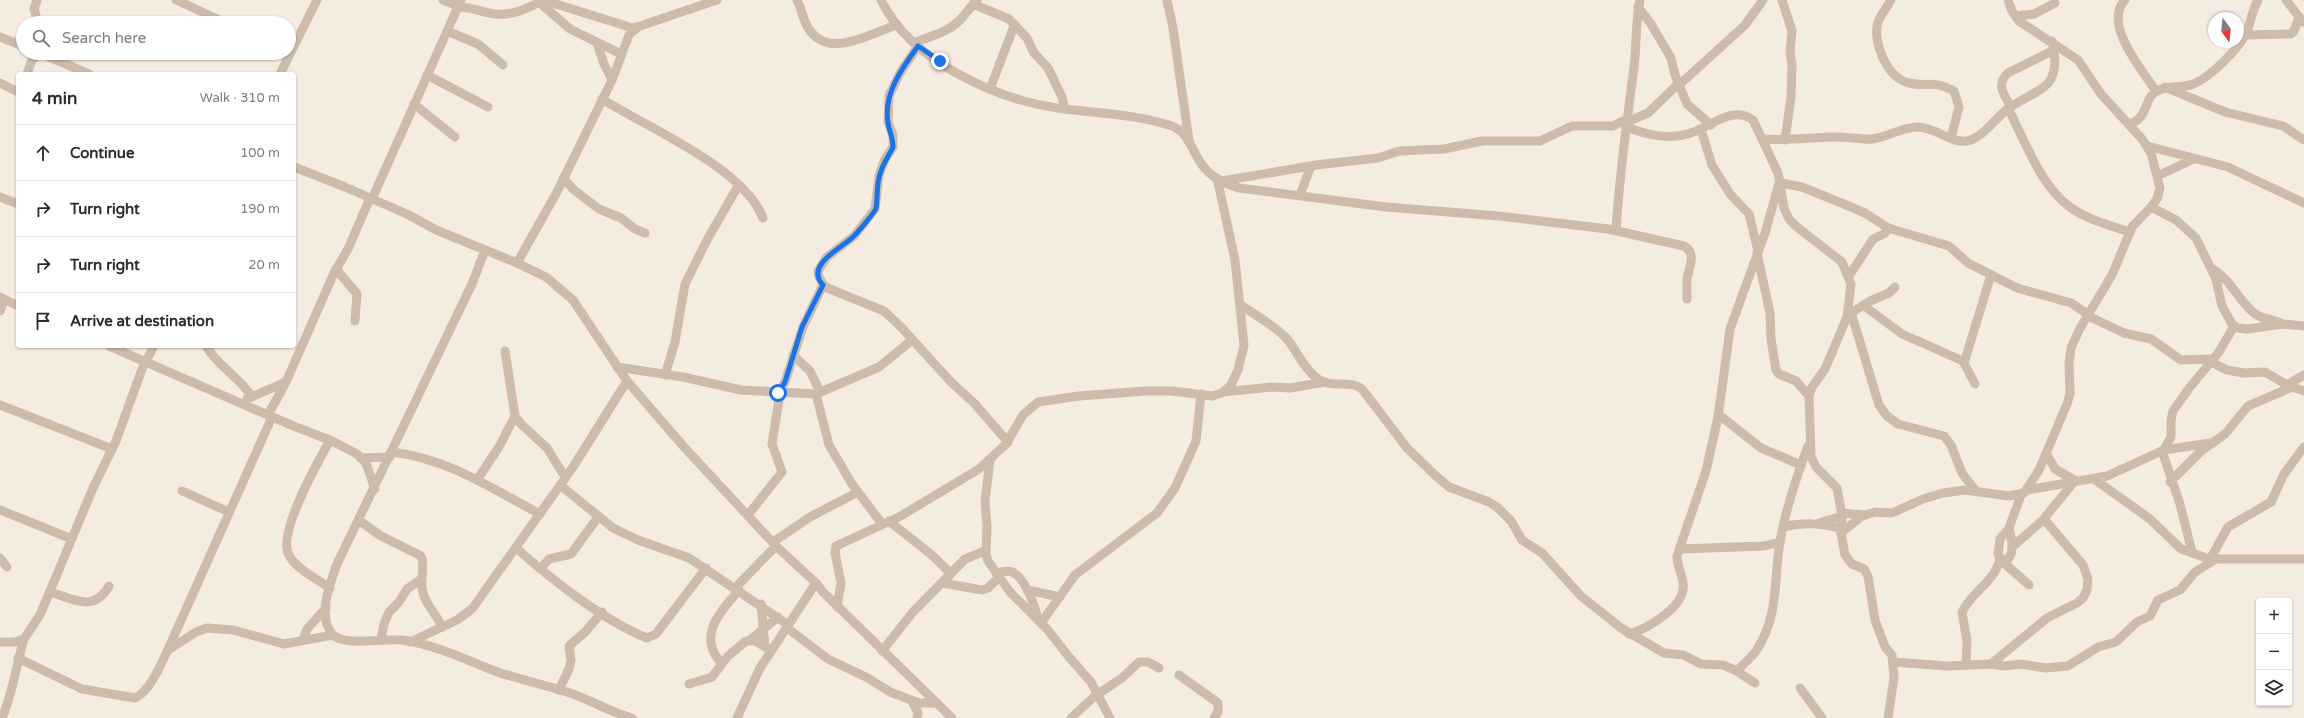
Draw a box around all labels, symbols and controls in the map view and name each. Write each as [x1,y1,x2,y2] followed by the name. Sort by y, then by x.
[2208,12,2244,48] north arrow
[16,16,296,60] search box
[30,27,52,49] icon: search
[62,29,146,47] text: Search here
[931,52,949,70] route end
[32,88,77,109] text: 4 min
[200,90,280,106] text: Walk · 310 m
[32,142,54,164] icon: ahead
[70,144,134,162] text: Continue
[240,145,280,161] text: 100 m
[32,198,54,220] icon: right
[70,200,140,218] text: Turn right
[240,201,280,217] text: 190 m
[32,254,54,276] icon: right
[70,256,140,274] text: Turn right
[248,257,280,273] text: 20 m
[32,310,54,332] icon: arrive
[70,312,214,330] text: Arrive at destination
[769,384,787,402] route start
[2256,598,2292,706] map controls
[2256,598,2292,634] button: +
[2256,634,2292,670] button: −
[2256,670,2292,706] button: layers

